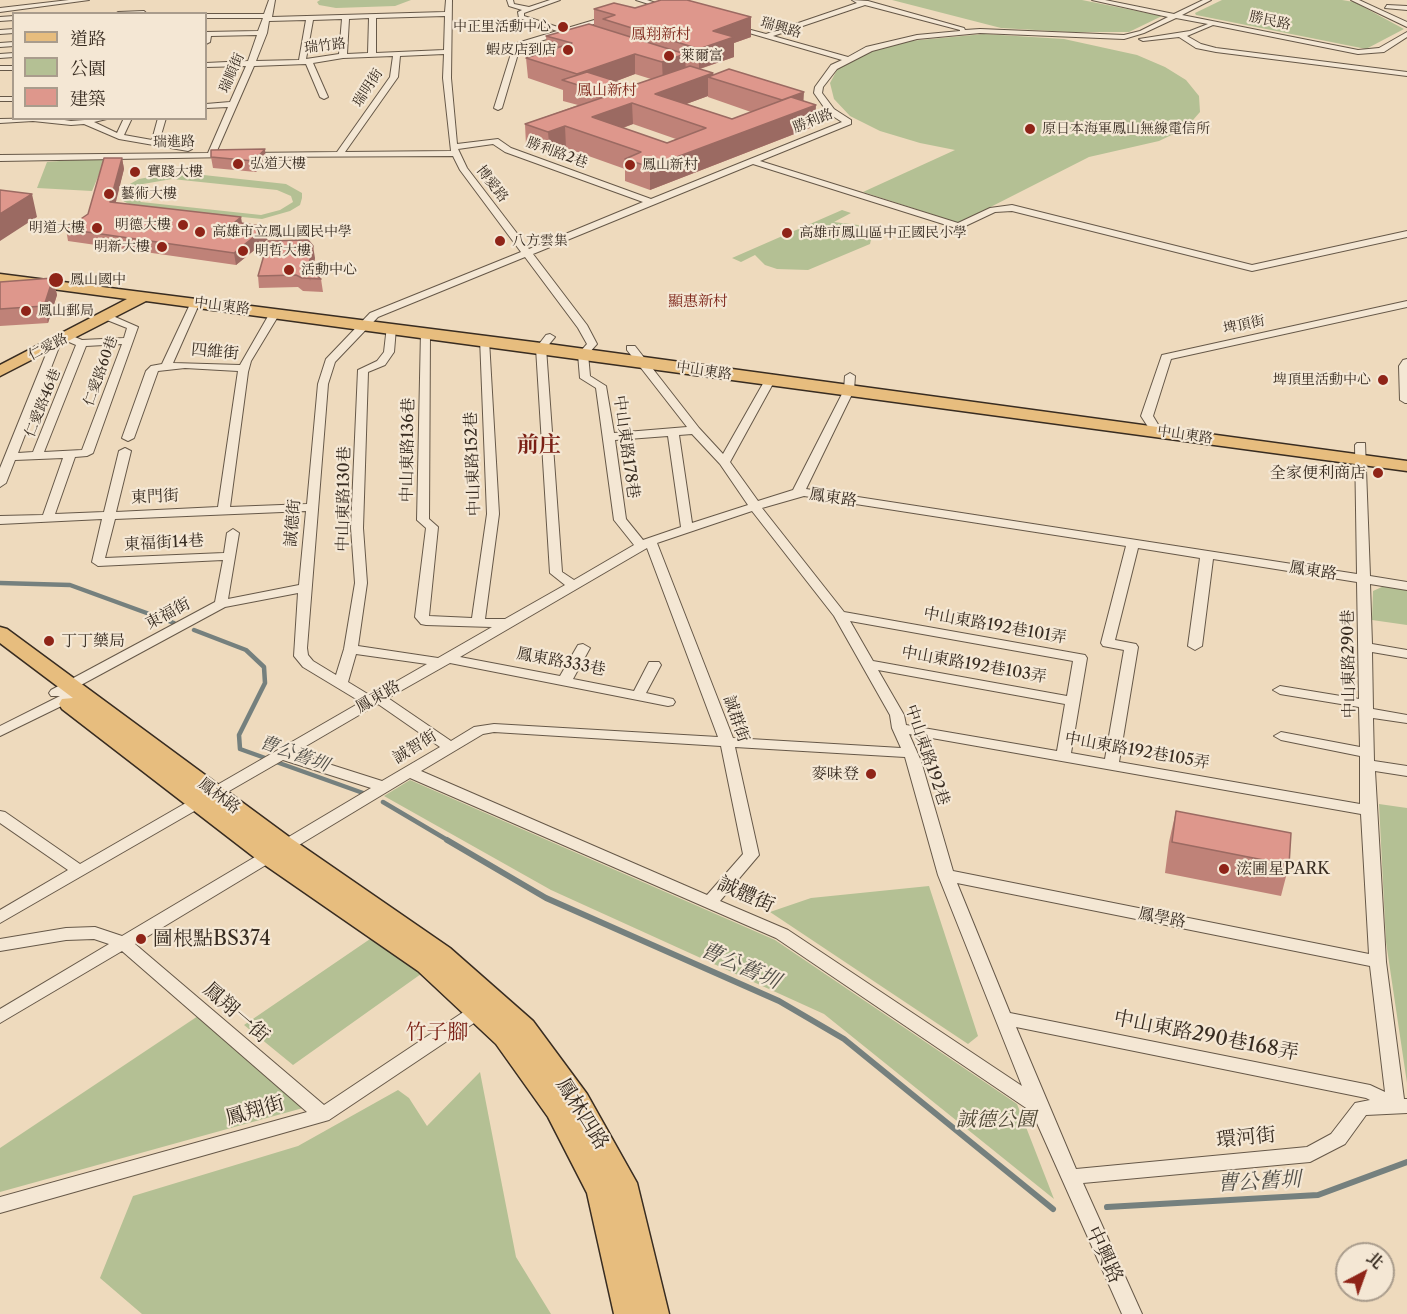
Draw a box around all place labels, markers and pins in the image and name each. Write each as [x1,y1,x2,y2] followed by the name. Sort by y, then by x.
[453,19,551,35] place label: 中正里活動中心
[556,20,570,34] marker: 中正里活動中心
[486,42,556,58] place label: 蝦皮店到店
[561,43,575,57] marker: 蝦皮店到店
[681,48,723,64] place label: 萊爾富
[662,49,676,63] marker: 萊爾富
[1042,121,1210,137] place label: 原日本海軍鳳山無線電信所
[1023,122,1037,136] marker: 原日本海軍鳳山無線電信所
[250,156,306,172] place label: 弘道大樓
[231,157,245,171] marker: 弘道大樓
[642,157,698,173] place label: 鳳山新村
[623,158,637,172] marker: 鳳山新村
[147,164,203,180] place label: 實踐大樓
[128,165,142,179] marker: 實踐大樓
[121,186,177,202] place label: 藝術大樓
[102,187,116,201] marker: 藝術大樓
[115,217,171,233] place label: 明德大樓
[176,218,190,232] marker: 明德大樓
[29,220,85,236] place label: 明道大樓
[90,221,104,235] marker: 明道大樓
[212,224,352,240] place label: 高雄市立鳳山國民中學
[193,225,207,239] marker: 高雄市立鳳山國民中學
[799,225,967,241] place label: 高雄市鳳山區中正國民小學
[780,226,794,240] marker: 高雄市鳳山區中正國民小學
[512,233,568,249] place label: 八方雲集
[493,234,507,248] marker: 八方雲集
[94,239,150,255] place label: 明新大樓
[155,240,169,254] marker: 明新大樓
[255,243,311,259] place label: 明哲大樓
[236,244,250,258] marker: 明哲大樓
[301,262,357,278] place label: 活動中心
[282,263,296,277] marker: 活動中心
[47,271,65,289] marker: 鳳山國中
[70,272,126,288] place label: 鳳山國中
[38,303,94,319] place label: 鳳山郵局
[19,304,33,318] marker: 鳳山郵局
[1273,372,1371,388] place label: 埤頂里活動中心
[1376,373,1390,387] marker: 埤頂里活動中心
[1270,463,1366,483] place label: 全家便利商店
[1371,466,1385,480] marker: 全家便利商店
[61,631,125,651] place label: 丁丁藥局
[42,634,56,648] marker: 丁丁藥局
[811,764,859,784] place label: 麥味登
[864,767,878,781] marker: 麥味登
[1236,859,1330,879] place label: 浤圃星PARK
[1217,862,1231,876] marker: 浤圃星PARK
[153,927,271,951] place label: 圖根點BS374
[134,932,148,946] marker: 圖根點BS374

